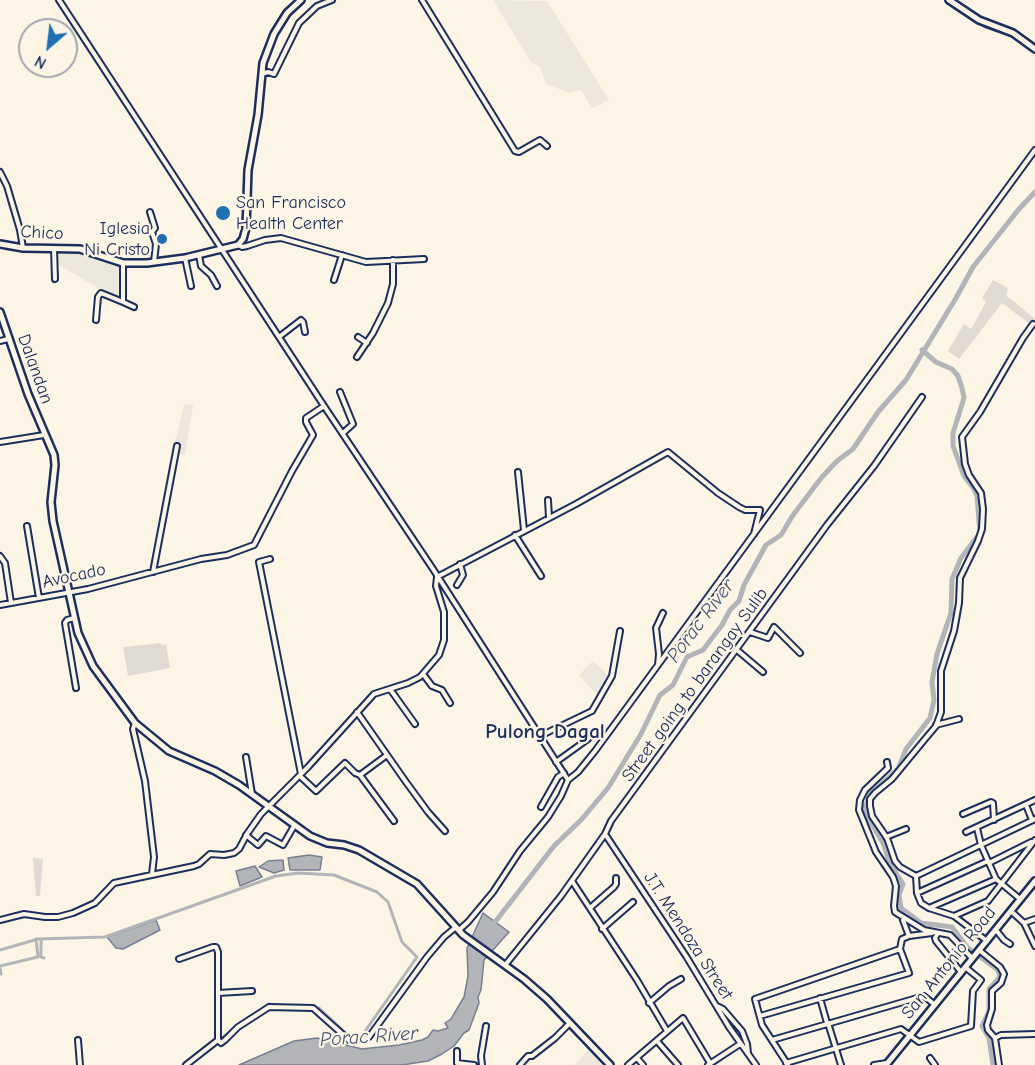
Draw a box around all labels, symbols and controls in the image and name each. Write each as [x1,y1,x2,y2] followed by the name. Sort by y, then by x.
[18,18,78,78] north arrow
[32,52,49,73] text: N
[236,192,346,234] place label: San Francisco Health Center
[214,204,232,222] marker: San Francisco Health Center
[84,218,150,260] place label: Iglesia Ni Cristo
[20,221,64,245] street label: Chico
[155,232,169,246] marker: Iglesia Ni Cristo
[12,331,58,407] street label: Dalandan
[40,559,108,593] street label: Avocado
[662,574,740,668] water label: Porac River
[617,584,773,786] street label: Street going to barangay Sulib
[485,719,605,745] district label: Pulong Dagal
[639,868,737,1004] street label: J.T. Mendoza Street
[897,903,1001,1023] street label: San Antonio Road
[319,1022,419,1052] water label: Porac River

